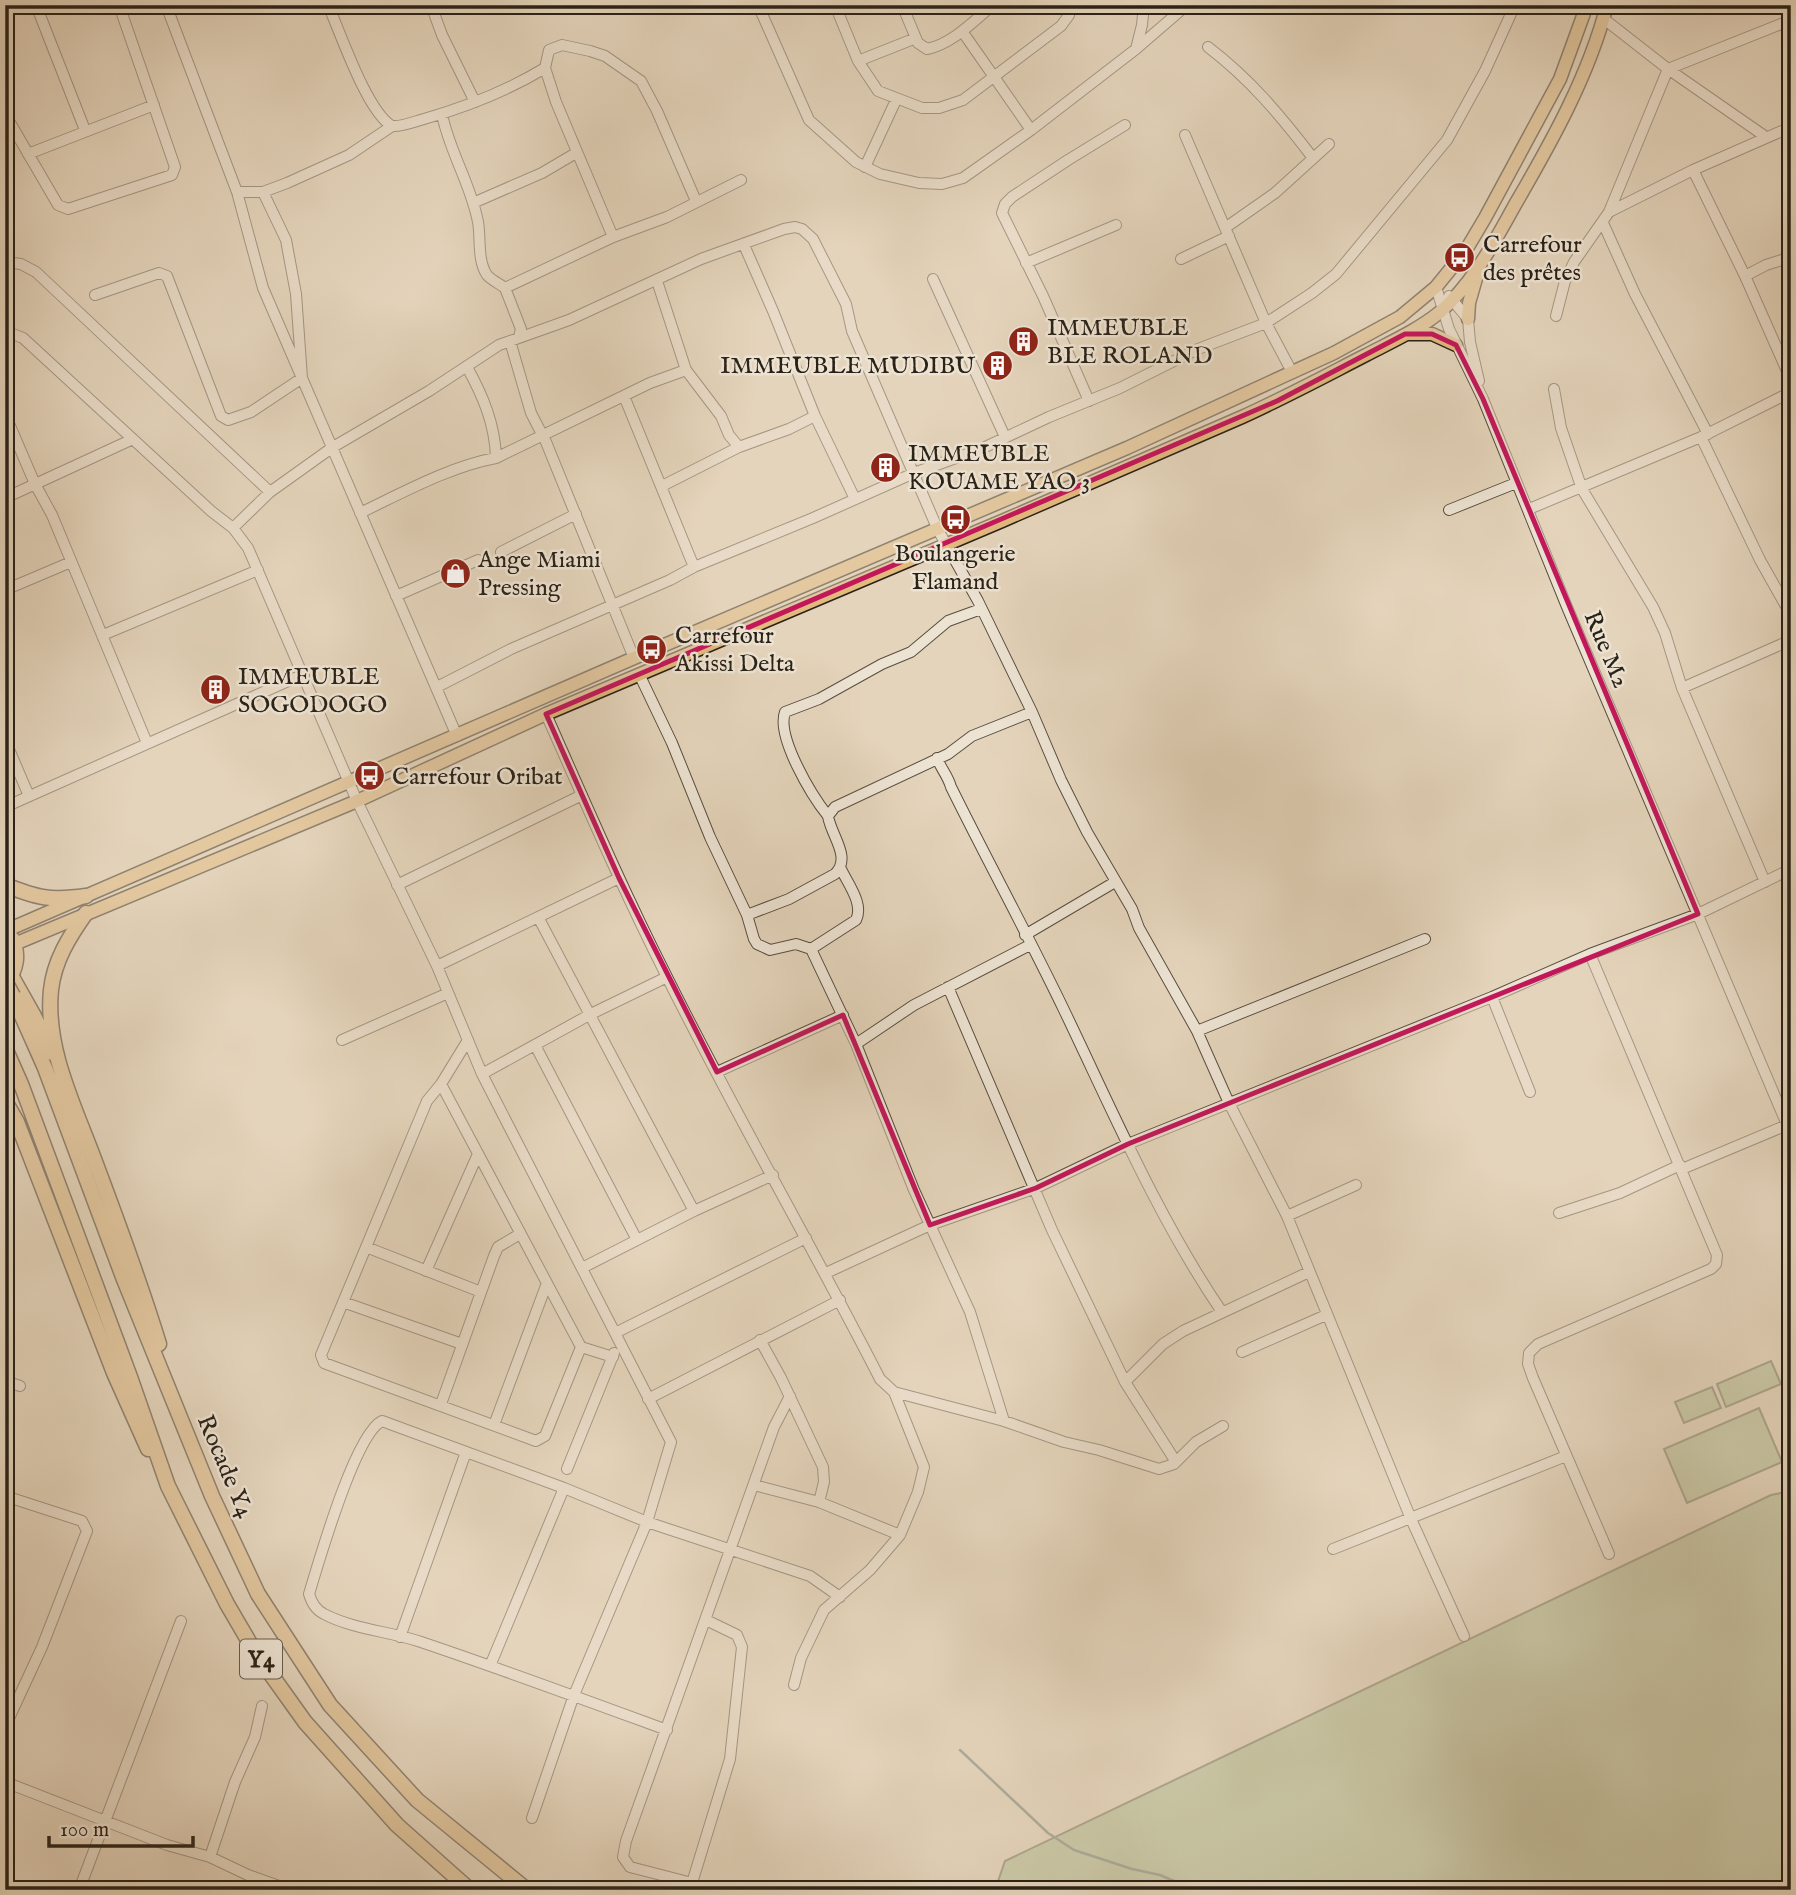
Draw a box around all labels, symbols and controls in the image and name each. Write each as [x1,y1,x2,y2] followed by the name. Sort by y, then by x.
[1483,230,1582,289] place label: Carrefour des prêtes
[1443,241,1477,275] bus stop icon: Carrefour des prêtes
[1047,313,1212,372] place label: IMMEUBLE BLE ROLAND
[1007,324,1041,358] building icon: IMMEUBLE BLE ROLAND
[981,348,1015,382] building icon: IMMEUBLE MUDIBU
[720,351,976,382] place label: IMMEUBLE MUDIBU
[908,439,1090,498] place label: IMMEUBLE KOUAME YAO 3
[868,450,902,484] building icon: IMMEUBLE KOUAME YAO 3
[938,502,972,536] bus stop icon: Boulangerie Flamand
[894,539,1016,598] place label: Boulangerie Flamand
[477,545,601,604] place label: Ange Miami Pressing
[438,556,472,590] shop icon: Ange Miami Pressing
[1576,606,1636,693] street label: Rue M2
[674,621,795,680] place label: Carrefour Akissi Delta
[635,632,669,666] bus stop icon: Carrefour Akissi Delta
[238,662,387,721] place label: IMMEUBLE SOGODOGO
[198,673,232,707] building icon: IMMEUBLE SOGODOGO
[352,759,386,793] bus stop icon: Carrefour Oribat
[392,762,563,793] place label: Carrefour Oribat
[189,1410,260,1523] street label: Rocade Y4
[240,1640,282,1678] road number: Y4
[49,1804,192,1848] scale bar
[60,1817,109,1844] text: 100 m

